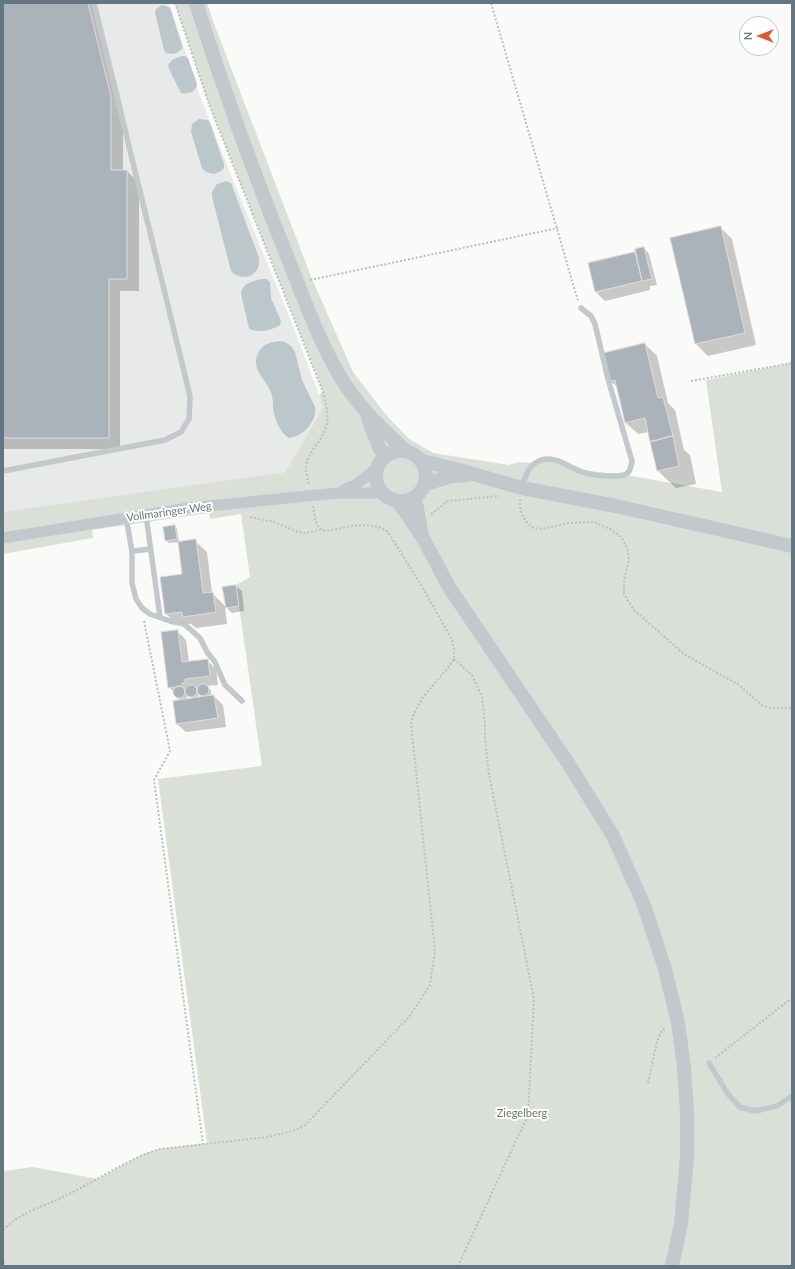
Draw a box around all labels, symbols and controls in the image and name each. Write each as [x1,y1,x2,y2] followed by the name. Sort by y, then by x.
[739,16,779,56] north arrow
[741,32,754,40] text: N
[126,499,212,525] street label: Vollmaringer Weg
[497,1106,547,1120] park label: Ziegelberg

